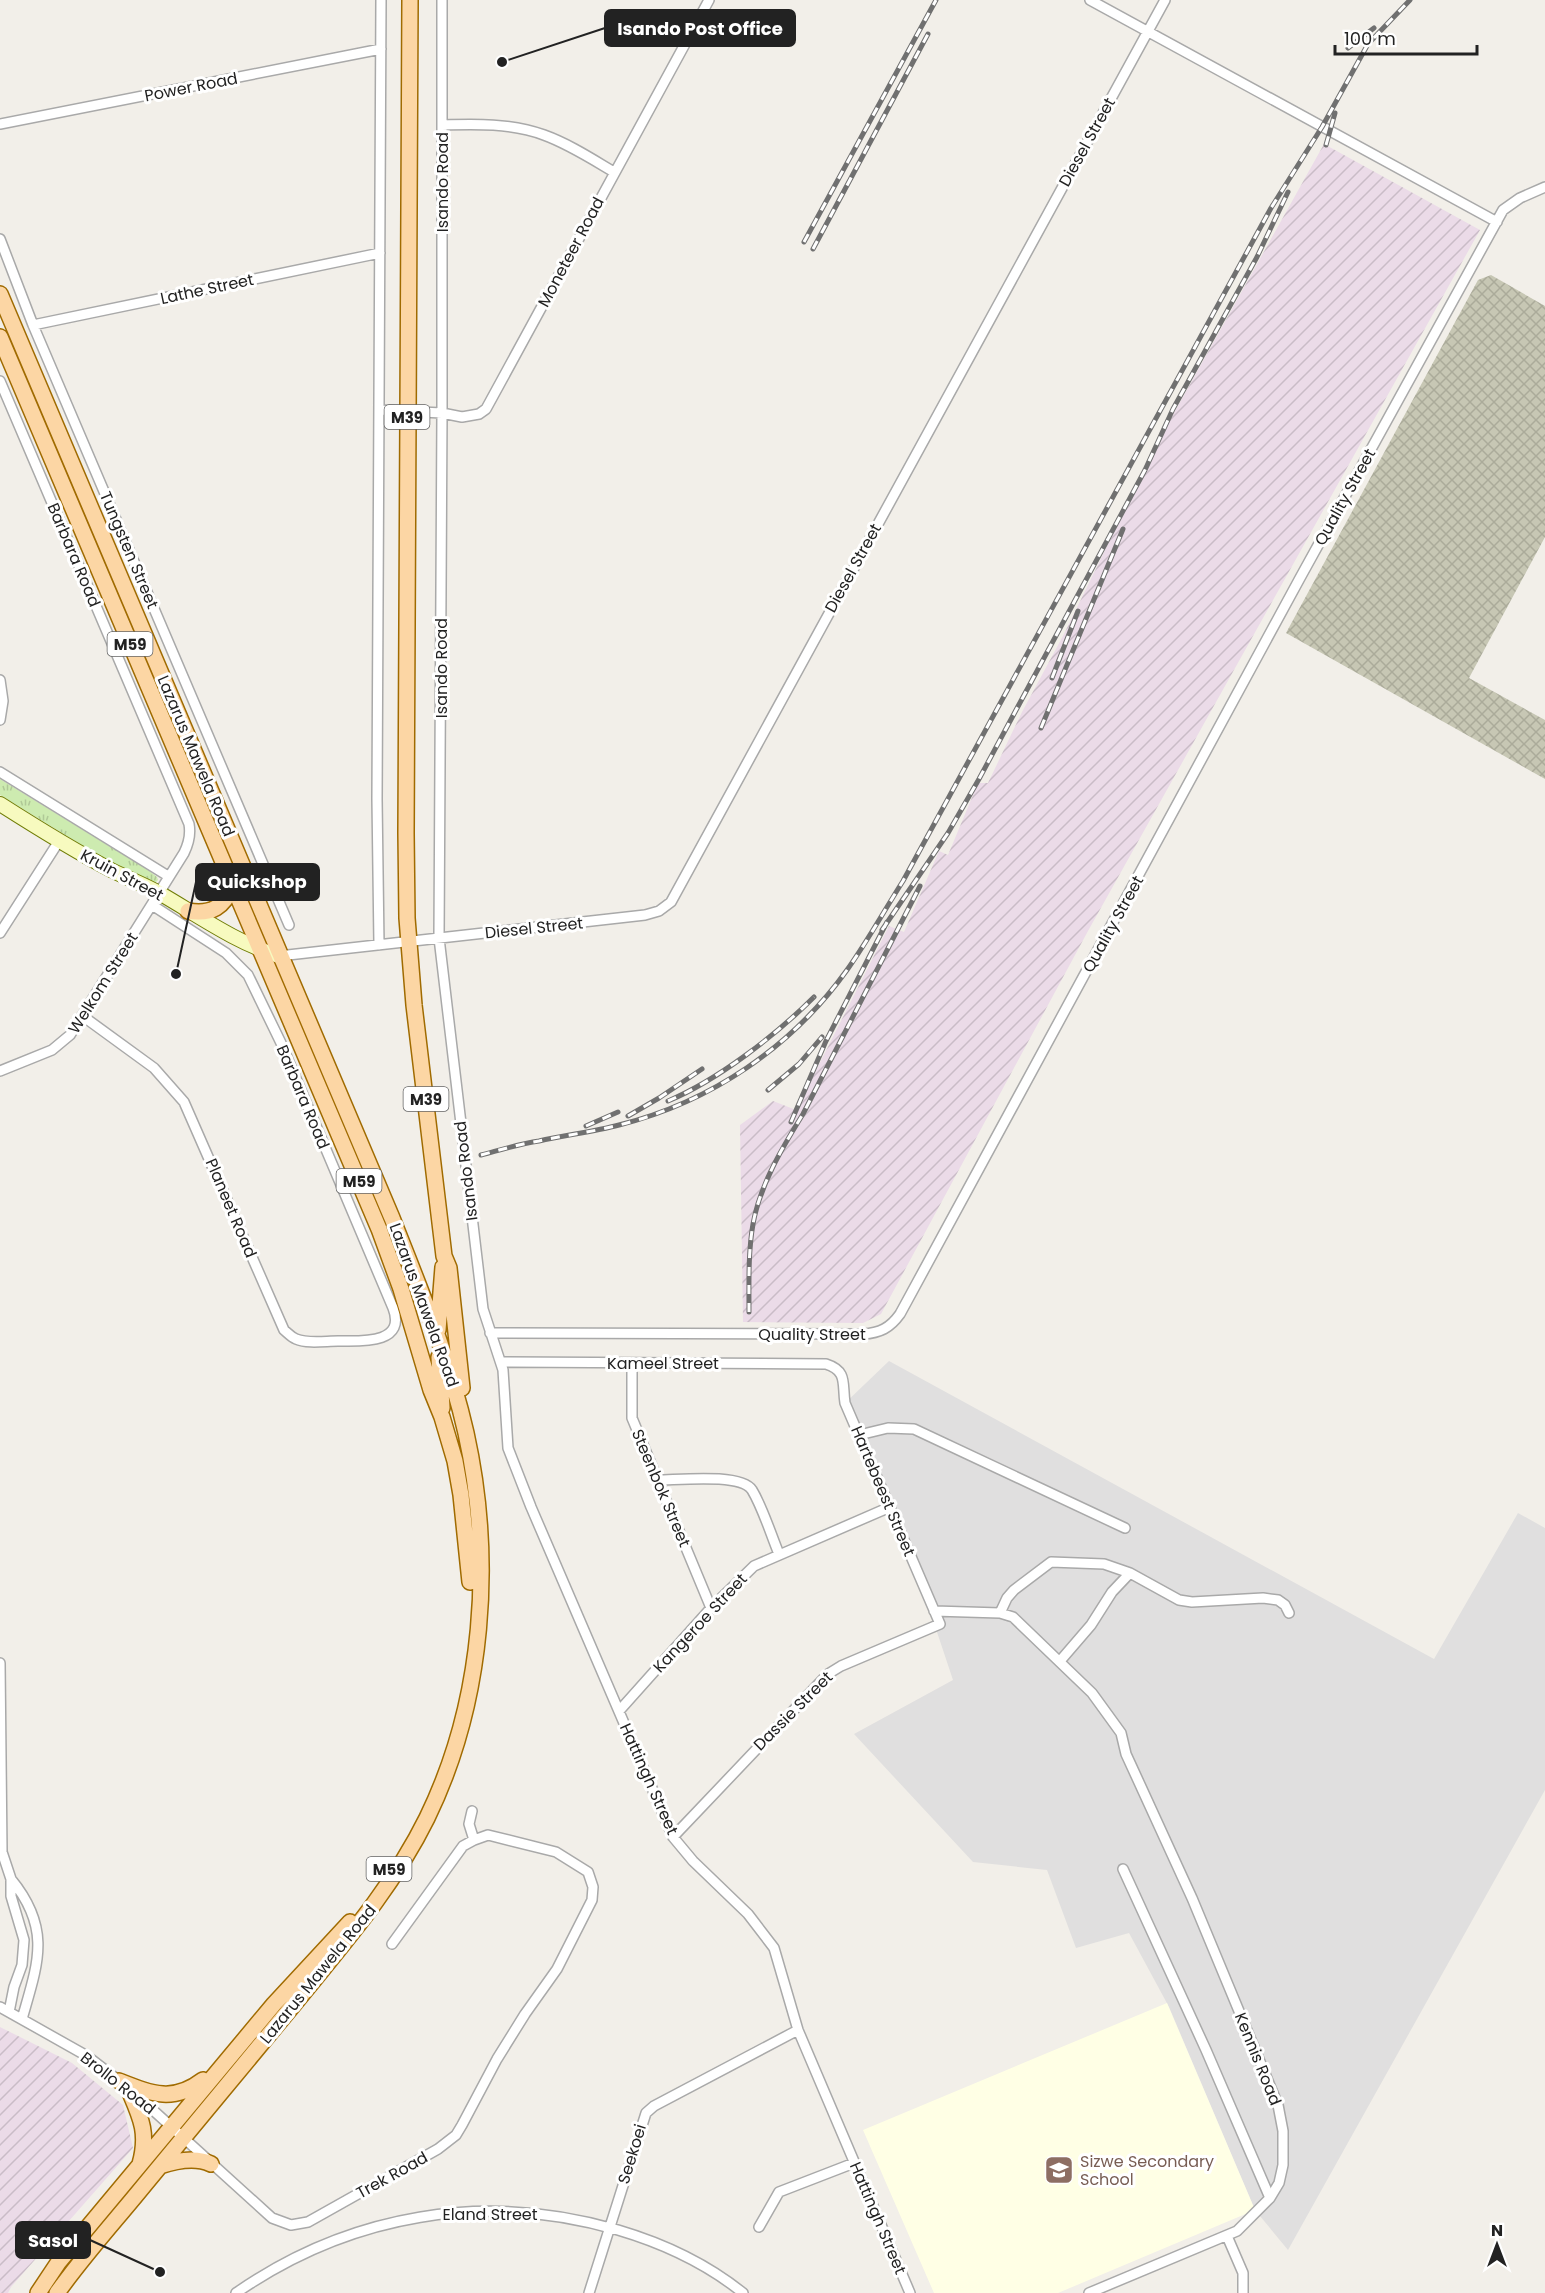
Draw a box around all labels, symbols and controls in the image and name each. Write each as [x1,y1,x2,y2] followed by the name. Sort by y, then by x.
[605,10,795,46] callout: Isando Post Office
[617,16,783,41] text: Isando Post Office
[1335,18,1478,56] scale bar
[1344,26,1396,51] text: 100 m
[142,67,240,107] street label: Power Road
[1053,93,1121,191] street label: Diesel Street
[431,132,454,232] street label: Isando Road
[532,193,610,311] street label: Moneteer Road
[158,268,256,310] street label: Lathe Street
[384,405,430,429] road number: M39
[1309,444,1381,550] street label: Quality Street
[94,488,164,612] street label: Tungsten Street
[42,499,106,611] street label: Barbara Road
[819,519,887,617] street label: Diesel Street
[430,618,453,718] street label: Isando Road
[108,632,152,656] road number: M59
[152,672,240,840] street label: Lazarus Mawela Road
[76,843,168,907] street label: Kruin Street
[196,864,319,900] callout: Quickshop
[207,869,307,894] text: Quickshop
[1077,871,1149,977] street label: Quality Street
[484,911,584,945] street label: Diesel Street
[63,928,143,1038] street label: Welkom Street
[271,1041,335,1153] street label: Barbara Road
[404,1087,448,1111] road number: M39
[448,1120,484,1222] street label: Isando Road
[200,1155,262,1261] street label: Planeet Road
[336,1169,382,1193] road number: M59
[384,1220,464,1390] street label: Lazarus Mawela Road
[758,1323,866,1346] street label: Quality Street
[607,1352,719,1375] street label: Kameel Street
[845,1422,921,1560] street label: Hartebeest Street
[626,1426,696,1551] street label: Steenbok Street
[648,1568,752,1678] street label: Kangeroe Street
[748,1666,838,1756] street label: Dassie Street
[614,1720,684,1839] street label: Hattingh Street
[366,1857,412,1881] road number: M59
[255,1900,381,2048] street label: Lazarus Mawela Road
[1229,2009,1287,2109] street label: Kennis Road
[75,2046,161,2120] street label: Brollo Road
[612,2121,652,2187] street label: Seekoei
[352,2146,432,2204] street label: Trek Road
[1080,2150,1214,2191] place label: Sizwe Secondary School
[1043,2154,1075,2186] school or university icon: Sizwe Secondary School
[844,2158,912,2278] street label: Hattingh Street
[442,2203,538,2226] street label: Eland Street
[1467,2215,1527,2275] north arrow
[1491,2219,1503,2242] text: N
[16,2222,90,2258] callout: Sasol
[28,2228,78,2253] text: Sasol

